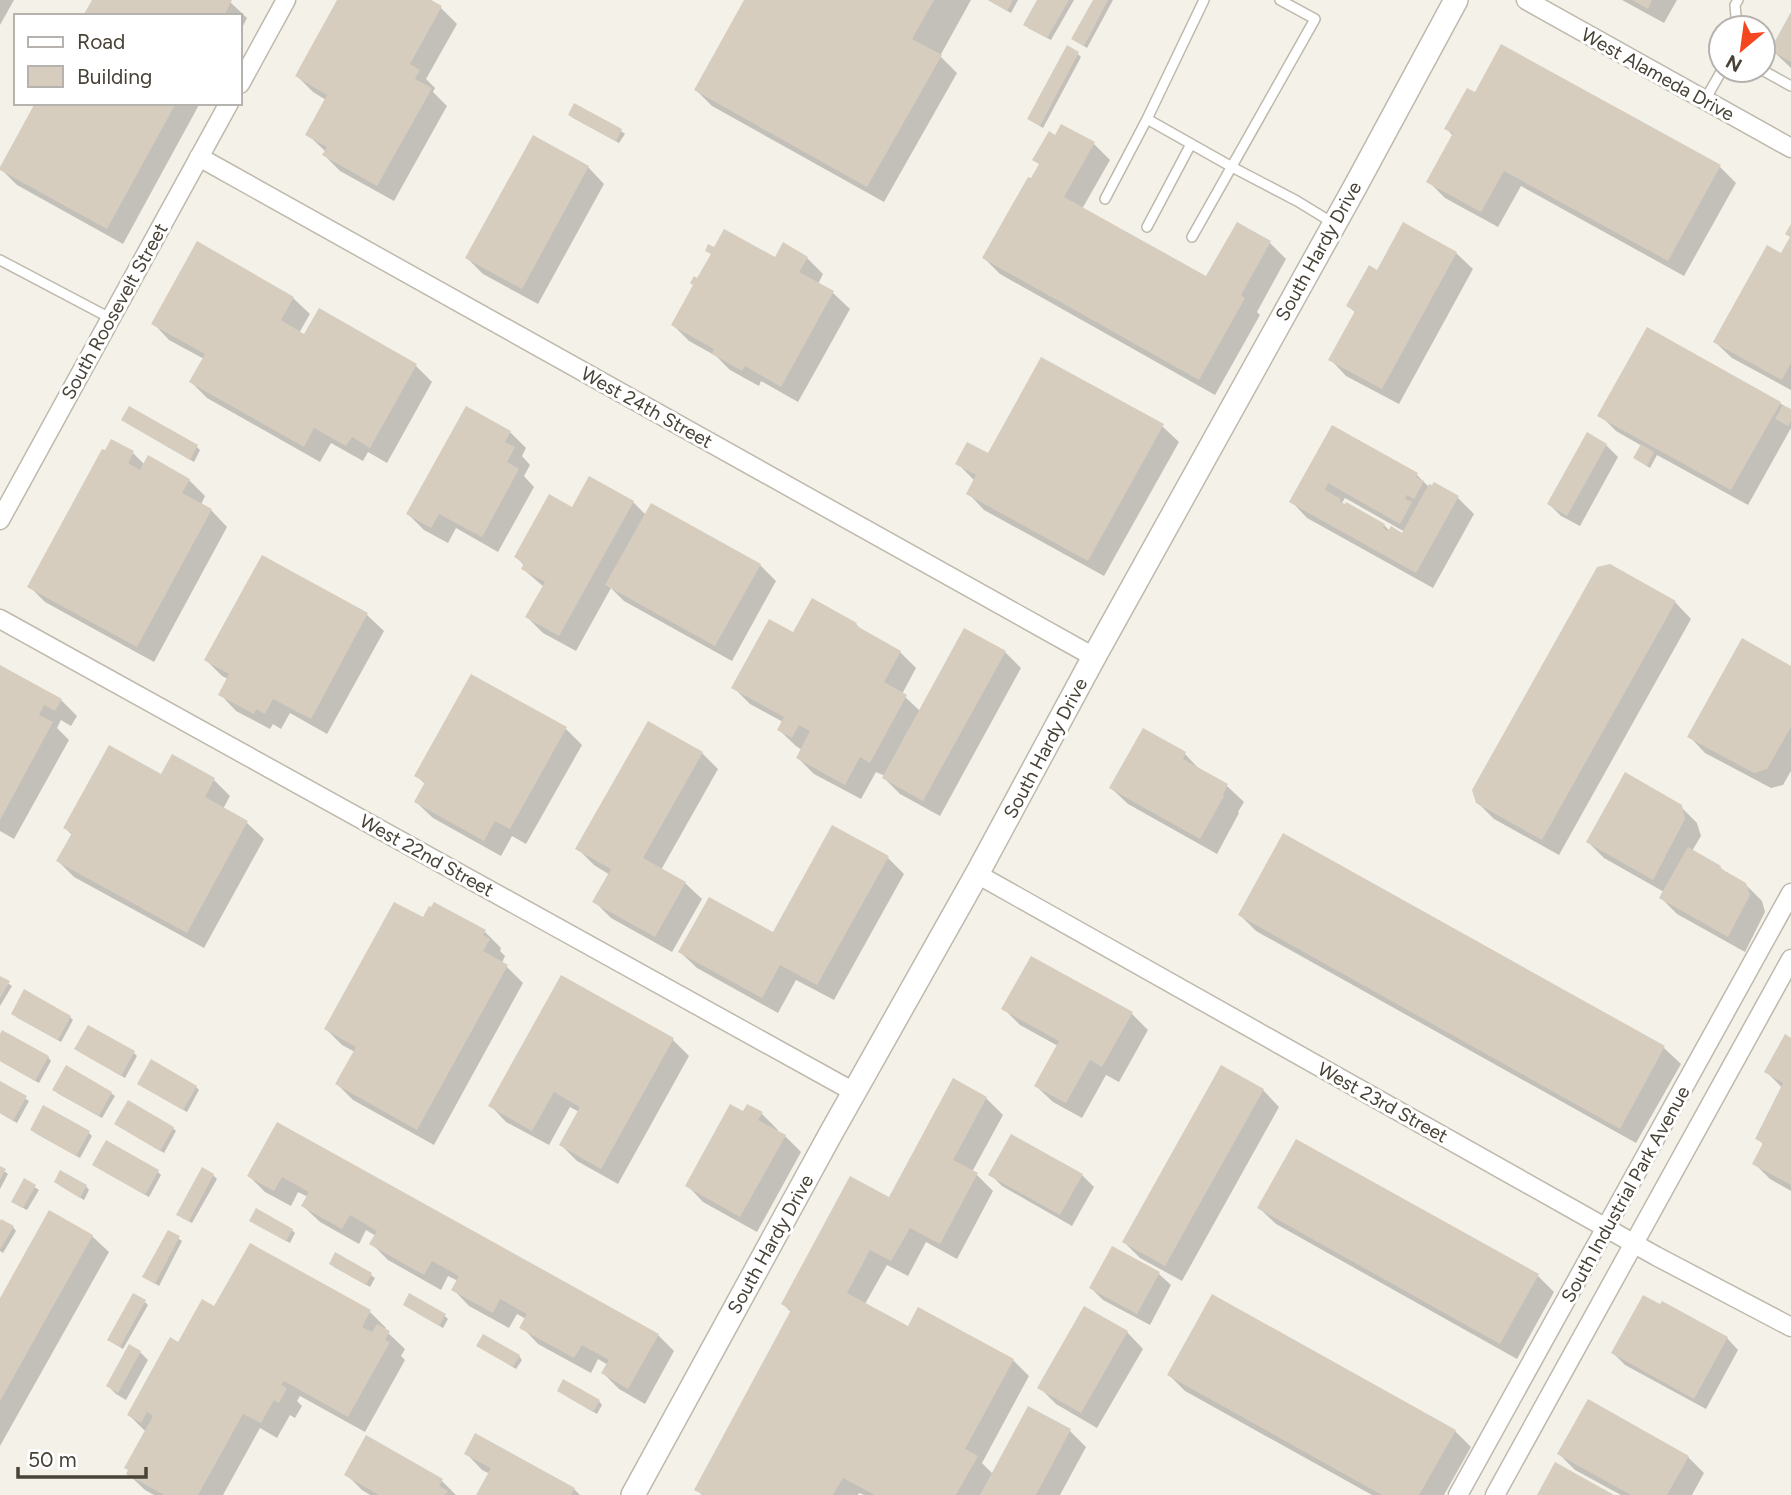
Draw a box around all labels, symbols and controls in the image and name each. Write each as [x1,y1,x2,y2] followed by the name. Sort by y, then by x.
[14,14,242,105] legend
[1707,14,1777,84] north arrow
[1577,23,1738,126] street label: West Alameda Drive
[77,29,125,54] text: Road
[1722,50,1746,77] text: N
[77,64,152,89] text: Building
[1271,177,1366,325] street label: South Hardy Drive
[56,219,172,403] street label: South Roosevelt Street
[577,362,716,453] street label: West 24th Street
[999,674,1092,822] street label: South Hardy Drive
[356,809,498,902] street label: West 22nd Street
[1314,1057,1452,1148] street label: West 23rd Street
[1556,1082,1695,1306] street label: South Industrial Park Avenue
[723,1170,818,1318] street label: South Hardy Drive
[18,1436,145,1480] scale bar
[28,1447,77,1472] text: 50 m

